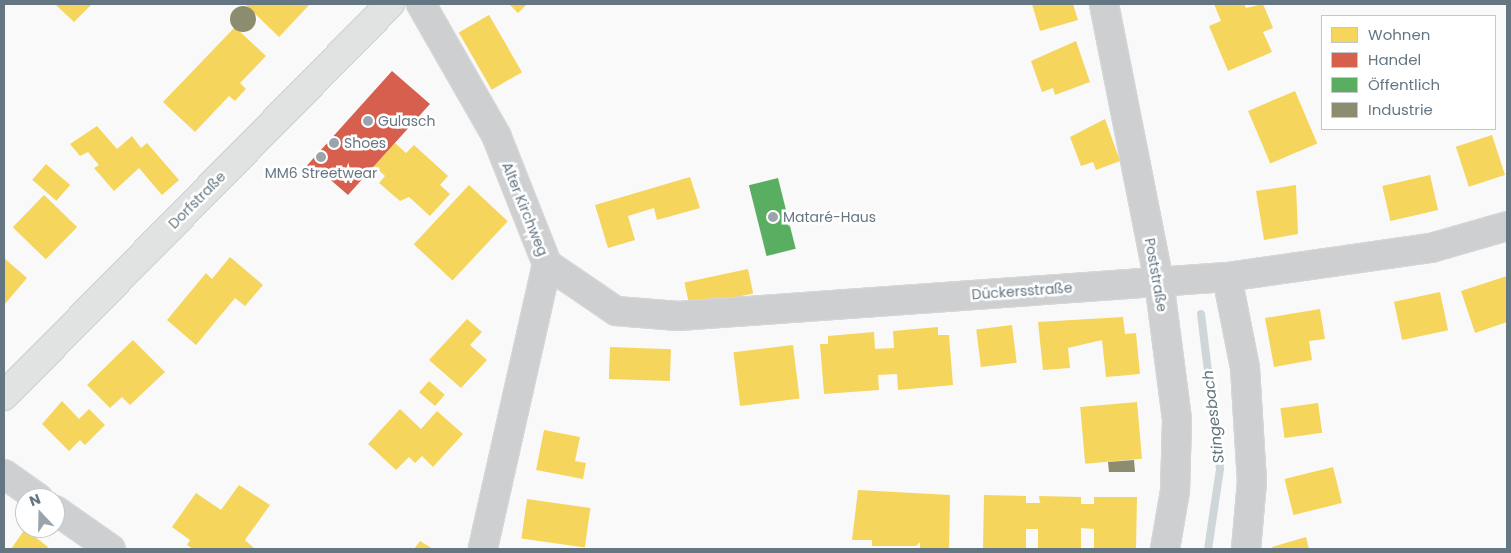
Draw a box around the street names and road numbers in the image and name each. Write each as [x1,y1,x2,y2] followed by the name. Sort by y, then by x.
[499,160,551,258] street label: Alter Kirchweg
[165,168,229,232] street label: Dorfstraße
[1141,237,1171,313] street label: Poststraße
[971,279,1073,303] street label: Dückersstraße

